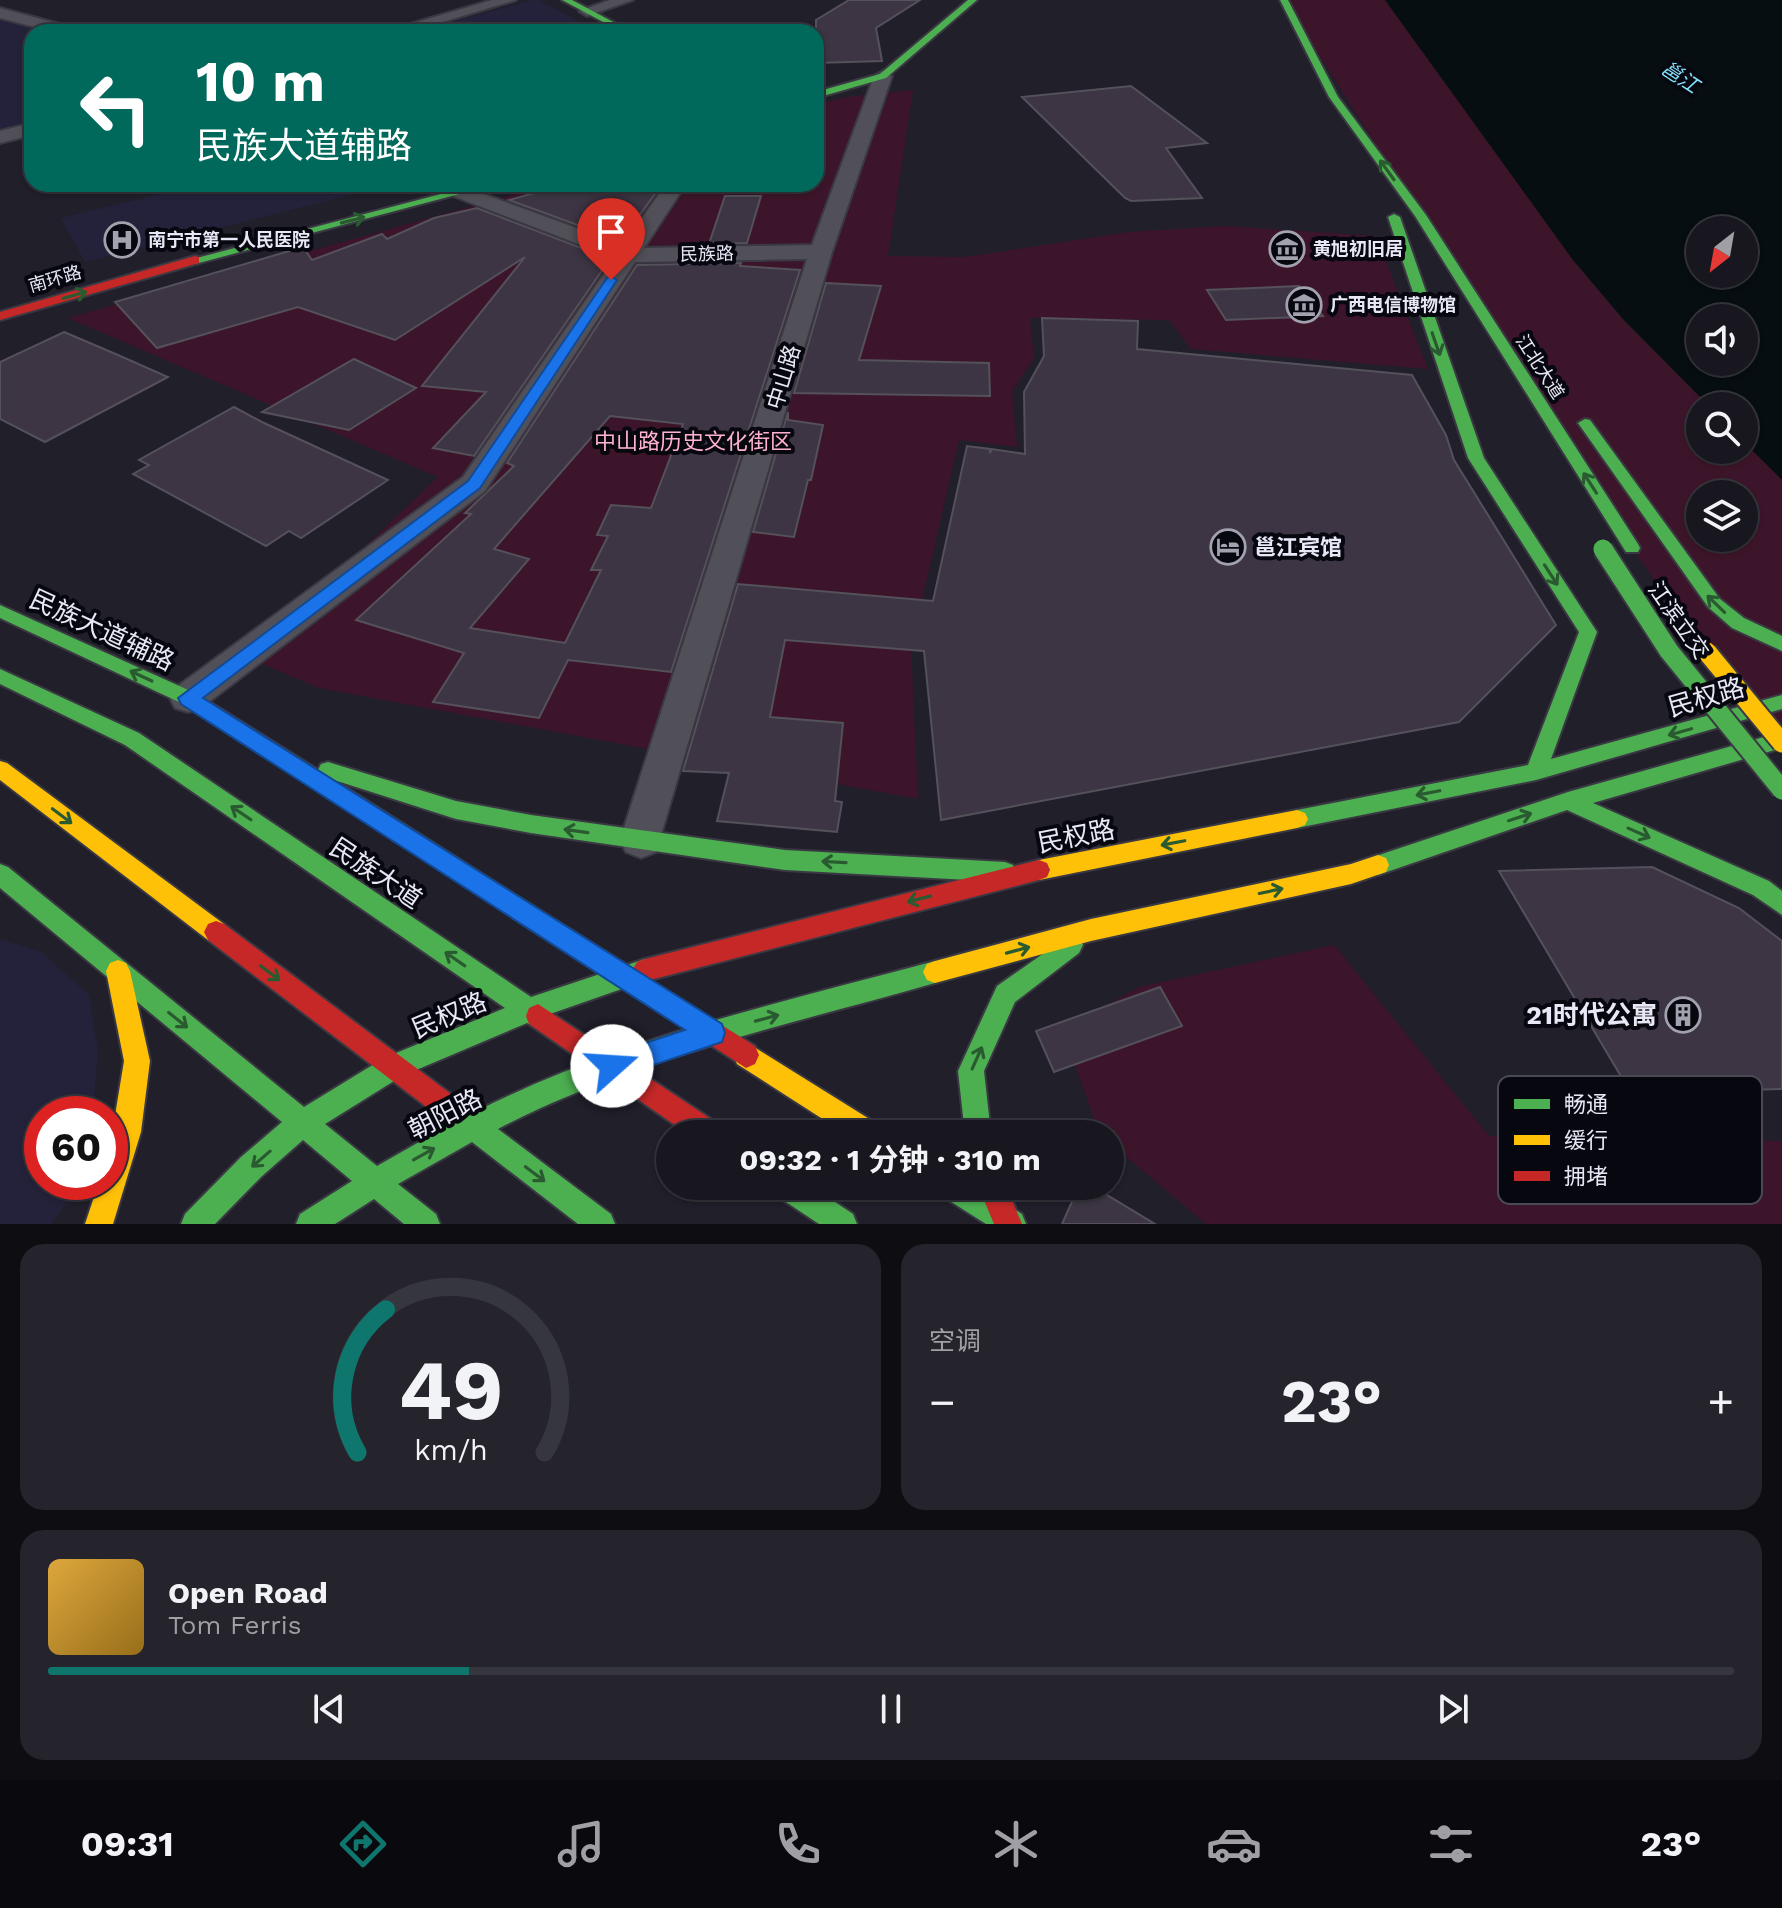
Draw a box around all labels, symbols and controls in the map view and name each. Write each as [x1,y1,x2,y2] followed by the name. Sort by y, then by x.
[196,49,325,115] text: 10 m
[64,56,168,160] icon: left
[1657,56,1705,99] water label: 邕江
[196,125,412,167] text: 民族大道辅路
[1379,160,1396,181] one-way arrow
[577,198,645,280] pin
[589,210,633,254] icon: arrive
[340,211,366,226] one-way arrow
[1686,216,1758,288] north arrow
[1686,216,1758,552] map controls
[103,221,141,259] hospital icon: 南宁市第一人民医院
[148,229,310,250] place label: 南宁市第一人民医院
[1268,230,1306,268] museum icon: 黄旭初旧居
[1313,238,1403,259] place label: 黄旭初旧居
[680,243,734,264] street label: 民族路
[26,261,84,296] street label: 南环路
[62,286,88,301] one-way arrow
[1285,286,1323,324] museum icon: 广西电信博物馆
[1330,294,1456,315] place label: 广西电信博物馆
[1686,304,1758,376] button: sound
[1430,331,1445,356] one-way arrow
[1512,331,1569,403] street label: 江北大道
[762,342,805,412] street label: 中山路
[1686,392,1758,464] button: search
[594,429,792,454] park label: 中山路历史文化街区
[1581,472,1597,495] one-way arrow
[1686,480,1758,552] button: layers
[1209,528,1247,566] hotel icon: 邕江宾馆
[1254,535,1342,560] place label: 邕江宾馆
[1543,564,1560,586] one-way arrow
[1643,577,1714,664] street label: 江滨立交
[25,583,179,677] street label: 民族大道辅路
[1706,594,1726,613] one-way arrow
[129,668,153,683] one-way arrow
[1664,672,1748,722] street label: 民权路
[1668,725,1694,740] one-way arrow
[1416,786,1441,801] one-way arrow
[230,805,252,821] one-way arrow
[51,808,72,825] one-way arrow
[1507,809,1532,823] one-way arrow
[1035,814,1117,858] street label: 民权路
[564,823,589,838] one-way arrow
[1627,826,1651,841] one-way arrow
[324,831,428,915] street label: 民族大道
[1160,837,1186,852] one-way arrow
[821,855,848,870] one-way arrow
[1258,883,1283,898] one-way arrow
[906,893,932,908] one-way arrow
[1004,941,1030,956] one-way arrow
[445,951,467,967] one-way arrow
[258,964,280,981] one-way arrow
[407,986,491,1044] street label: 民权路
[1664,996,1702,1034] building icon: 21时代公寓
[1526,1000,1657,1030] place label: 21时代公寓
[753,1010,779,1025] one-way arrow
[167,1011,188,1029] one-way arrow
[570,1024,654,1108] position arrow
[970,1046,985,1070] one-way arrow
[1498,1076,1762,1204] legend
[403,1083,487,1145] street label: 朝阳路
[1564,1092,1608,1117] text: 畅通
[24,1096,128,1200] speed limit sign: 60
[1564,1128,1608,1153] text: 缓行
[739,1142,1041,1177] text: 09:32 · 1 分钟 · 310 m
[412,1145,435,1161] one-way arrow
[251,1150,271,1168] one-way arrow
[1564,1164,1608,1189] text: 拥堵
[524,1166,545,1183] one-way arrow
[929,1326,981,1356] text: 空调
[398,1342,503,1439] text: 49
[1281,1366,1382,1437] text: 23°
[929,1376,956,1428] text: −
[1707,1376,1734,1428] text: +
[414,1433,487,1467] text: km/h
[168,1575,328,1610] text: Open Road
[168,1610,301,1640] text: Tom Ferris
[307,1687,351,1731] icon: previous
[869,1687,913,1731] icon: pause
[1431,1687,1475,1731] icon: next
[335,1816,391,1872] icon: directions
[553,1816,609,1872] icon: music
[770,1816,826,1872] icon: phone
[988,1816,1044,1872] icon: climate
[1206,1816,1262,1872] icon: car
[1423,1816,1479,1872] icon: filters
[81,1823,174,1865] text: 09:31
[1641,1823,1701,1865] text: 23°

